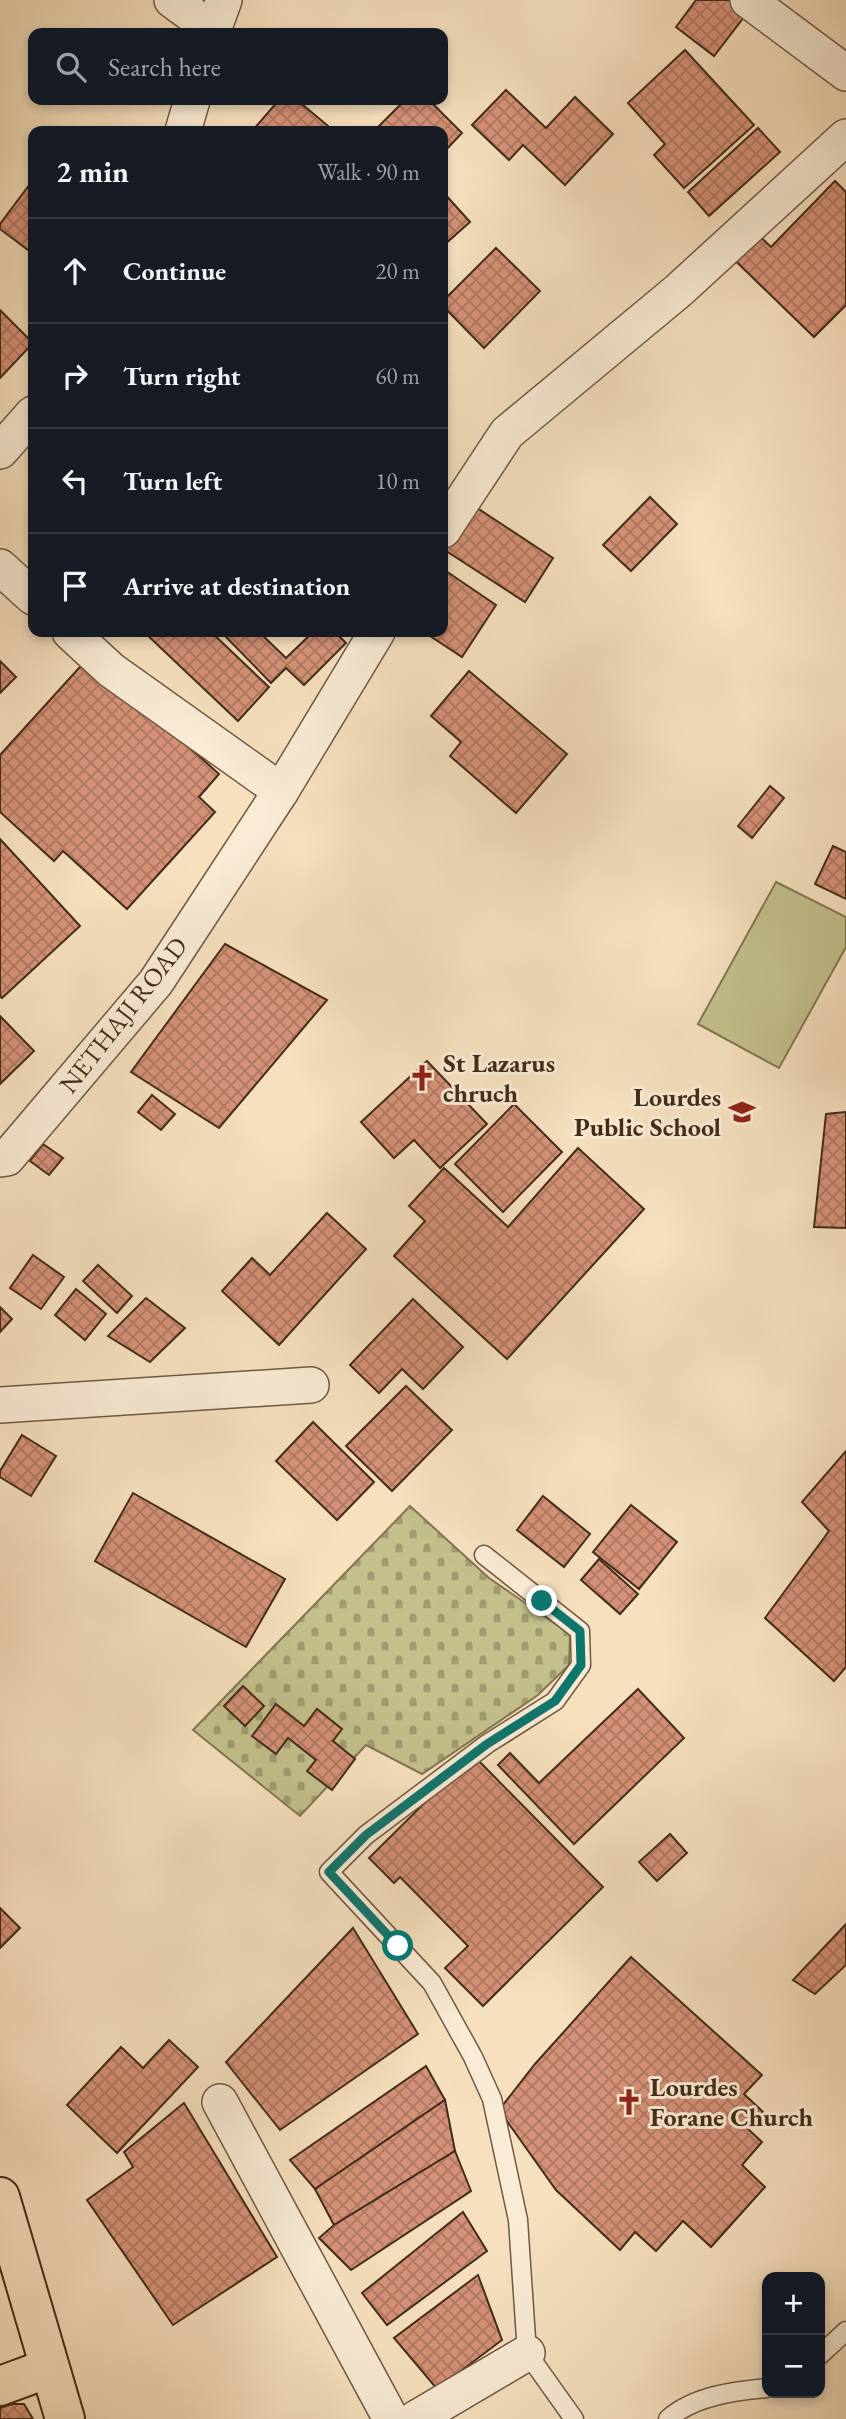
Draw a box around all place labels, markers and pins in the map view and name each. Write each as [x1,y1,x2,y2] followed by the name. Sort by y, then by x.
[443,1046,555,1110] place label: St Lazarus chruch
[407,1063,437,1093] church icon: St Lazarus chruch
[574,1080,721,1144] place label: Lourdes Public School
[727,1097,757,1127] school or university icon: Lourdes Public School
[650,2070,814,2134] place label: Lourdes Forane Church
[614,2087,644,2117] church icon: Lourdes Forane Church

